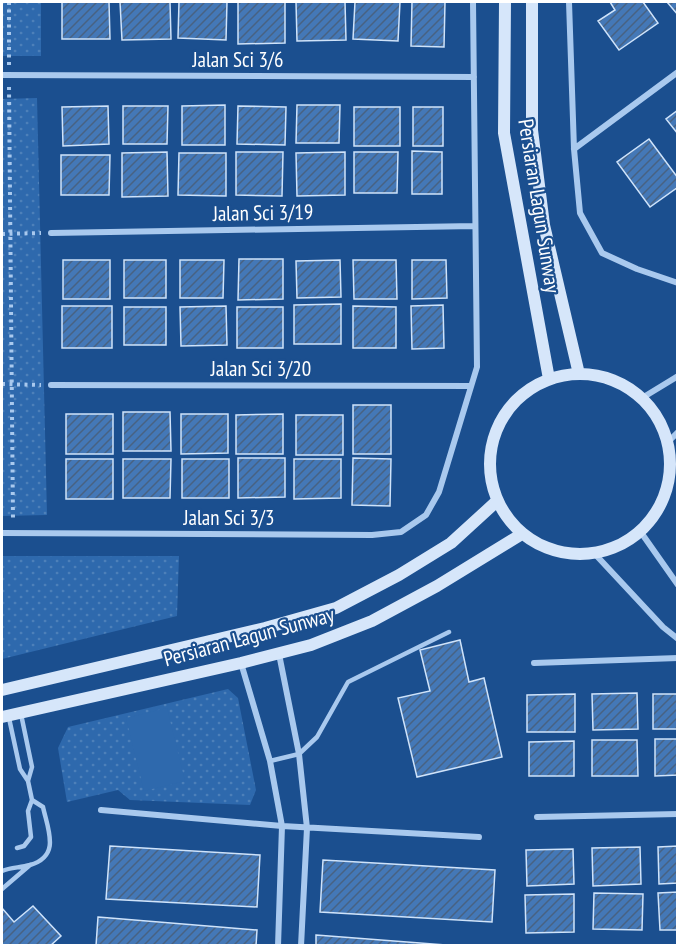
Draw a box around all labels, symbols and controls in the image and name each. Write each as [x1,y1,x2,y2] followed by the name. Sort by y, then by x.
[192,46,284,73] street label: Jalan Sci 3/6
[512,117,567,295] street label: Persiaran Lagun Sunway
[212,198,313,227] street label: Jalan Sci 3/19
[210,355,311,382] street label: Jalan Sci 3/20
[183,504,275,531] street label: Jalan Sci 3/3
[160,601,337,672] street label: Persiaran Lagun Sunway

